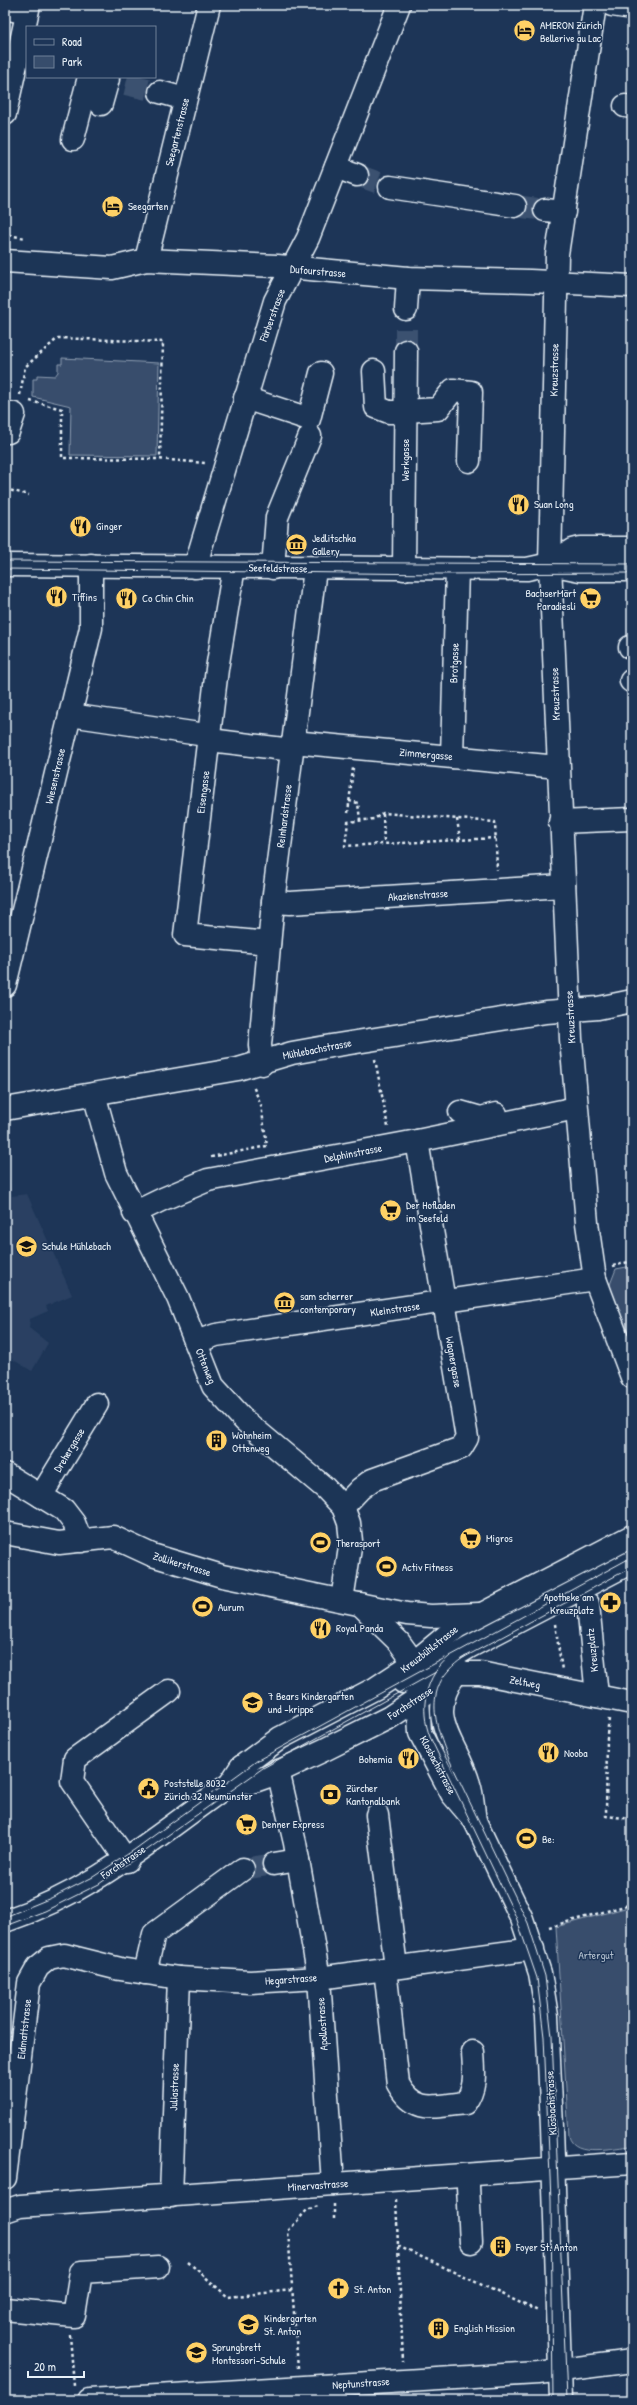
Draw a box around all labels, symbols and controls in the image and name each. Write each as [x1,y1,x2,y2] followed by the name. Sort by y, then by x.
[511,18,537,44] hotel icon: AMERON Zürich Bellerive au Lac
[540,18,602,45] place label: AMERON Zürich Bellerive au Lac
[26,26,156,78] legend
[62,33,82,50] text: Road
[62,53,82,70] text: Park
[162,96,192,168] street label: Seegartenstrasse
[99,193,125,219] hotel icon: Seegarten
[128,199,168,213] place label: Seegarten
[289,262,347,280] street label: Dufourstrasse
[256,286,288,344] street label: Färberstrasse
[547,343,561,397] street label: Kreuzstrasse
[398,438,412,481] street label: Werkgasse
[505,491,531,517] restaurant icon: Suan Long
[534,497,574,511] place label: Suan Long
[67,513,93,539] restaurant icon: Ginger
[96,519,123,533] place label: Ginger
[283,531,309,557] museum icon: Jedlitschka Gallery
[312,531,357,558] place label: Jedlitschka Gallery
[248,560,308,576] street label: Seefeldstrasse
[44,584,70,610] restaurant icon: Tiffins
[114,585,140,611] restaurant icon: Co Chin Chin
[525,586,576,613] place label: BachserMärt Paradiesli
[578,586,604,612] supermarket icon: BachserMärt Paradiesli
[72,590,97,604] place label: Tiffins
[142,591,194,605] place label: Co Chin Chin
[446,642,462,683] street label: Brotgasse
[547,667,563,721] street label: Kreuzstrasse
[399,745,454,763] street label: Zimmergasse
[42,746,68,805] street label: Wiesenstrasse
[193,769,213,814] street label: Eisengasse
[273,783,295,848] street label: Reinhardstrasse
[387,886,449,904] street label: Akazienstrasse
[562,990,578,1044] street label: Kreuzstrasse
[281,1035,353,1063] street label: Mühlebachstrasse
[323,1140,384,1165] street label: Delphinstrasse
[378,1198,404,1224] supermarket icon: Der Hofladen im Seefeld
[406,1198,456,1225] place label: Der Hofladen im Seefeld
[14,1233,40,1259] school or university icon: Schule Mühlebach
[42,1239,111,1253] place label: Schule Mühlebach
[272,1289,298,1315] museum icon: sam scherrer contemporary
[300,1289,356,1316] place label: sam scherrer contemporary
[369,1299,421,1319] street label: Kleinstrasse
[443,1335,465,1389] street label: Wagnergasse
[193,1346,220,1386] street label: Ottenweg
[50,1425,88,1475] street label: Drehergasse
[204,1428,230,1454] building icon: Wohnheim Ottenweg
[232,1428,272,1455] place label: Wohnheim Ottenweg
[457,1525,483,1551] supermarket icon: Migros
[307,1530,333,1556] sports icon: Therasport
[486,1531,513,1545] place label: Migros
[336,1536,380,1550] place label: Therasport
[151,1549,213,1580] street label: Zollikerstrasse
[374,1554,400,1580] sports icon: Activ Fitness
[402,1560,453,1574] place label: Activ Fitness
[543,1590,595,1617] place label: Apotheke am Kreuzplatz
[597,1590,623,1616] pharmacy icon: Apotheke am Kreuzplatz
[190,1594,216,1620] sports icon: Aurum
[218,1600,244,1614] place label: Aurum
[308,1615,334,1641] restaurant icon: Royal Panda
[336,1621,384,1635] place label: Royal Panda
[397,1622,461,1676] street label: Kreuzbühlstrasse
[583,1627,601,1673] street label: Kreuzplatz
[508,1672,542,1692] street label: Zeltweg
[384,1683,436,1723] street label: Forchstrasse
[240,1689,266,1715] school or university icon: 7 Bears Kindergarten und -krippe
[268,1689,354,1716] place label: 7 Bears Kindergarten und -krippe
[417,1733,460,1797] street label: Klosbachstrasse
[536,1740,562,1766] restaurant icon: Nooba
[395,1746,421,1772] restaurant icon: Bohemia
[564,1746,588,1760] place label: Nooba
[359,1752,393,1766] place label: Bohemia
[135,1776,161,1802] public building icon: Poststelle 8032 Zürich 32 Neumünster
[164,1776,254,1803] place label: Poststelle 8032 Zürich 32 Neumünster
[318,1781,344,1807] bank icon: Zürcher Kantonalbank
[346,1781,400,1808] place label: Zürcher Kantonalbank
[233,1811,259,1837] supermarket icon: Denner Express
[262,1817,324,1831] place label: Denner Express
[513,1826,539,1852] sports icon: Be:
[542,1832,555,1846] place label: Be:
[97,1842,149,1883] street label: Forchstrasse
[578,1948,614,1962] park label: Artergut
[264,1970,318,1988] street label: Hegarstrasse
[313,1996,331,2051] street label: Apollostrasse
[14,1998,34,2060] street label: Eidmattstrasse
[166,2062,182,2111] street label: Juliastrasse
[542,2070,560,2136] street label: Klosbachstrasse
[287,2176,349,2194] street label: Minervastrasse
[488,2234,514,2260] building icon: Foyer St. Anton
[515,2240,578,2254] place label: Foyer St. Anton
[326,2276,352,2302] church icon: St. Anton
[354,2282,391,2296] place label: St. Anton
[235,2311,261,2337] school or university icon: Kindergarten St. Anton
[264,2311,317,2338] place label: Kindergarten St. Anton
[425,2315,451,2341] building icon: English Mission
[454,2321,515,2335] place label: English Mission
[184,2340,210,2366] school or university icon: Sprungbrett Montessori-Schule
[212,2340,286,2367] place label: Sprungbrett Montessori-Schule
[28,2353,84,2379] scale bar
[34,2358,56,2375] text: 20 m
[332,2374,391,2392] street label: Neptunstrasse

